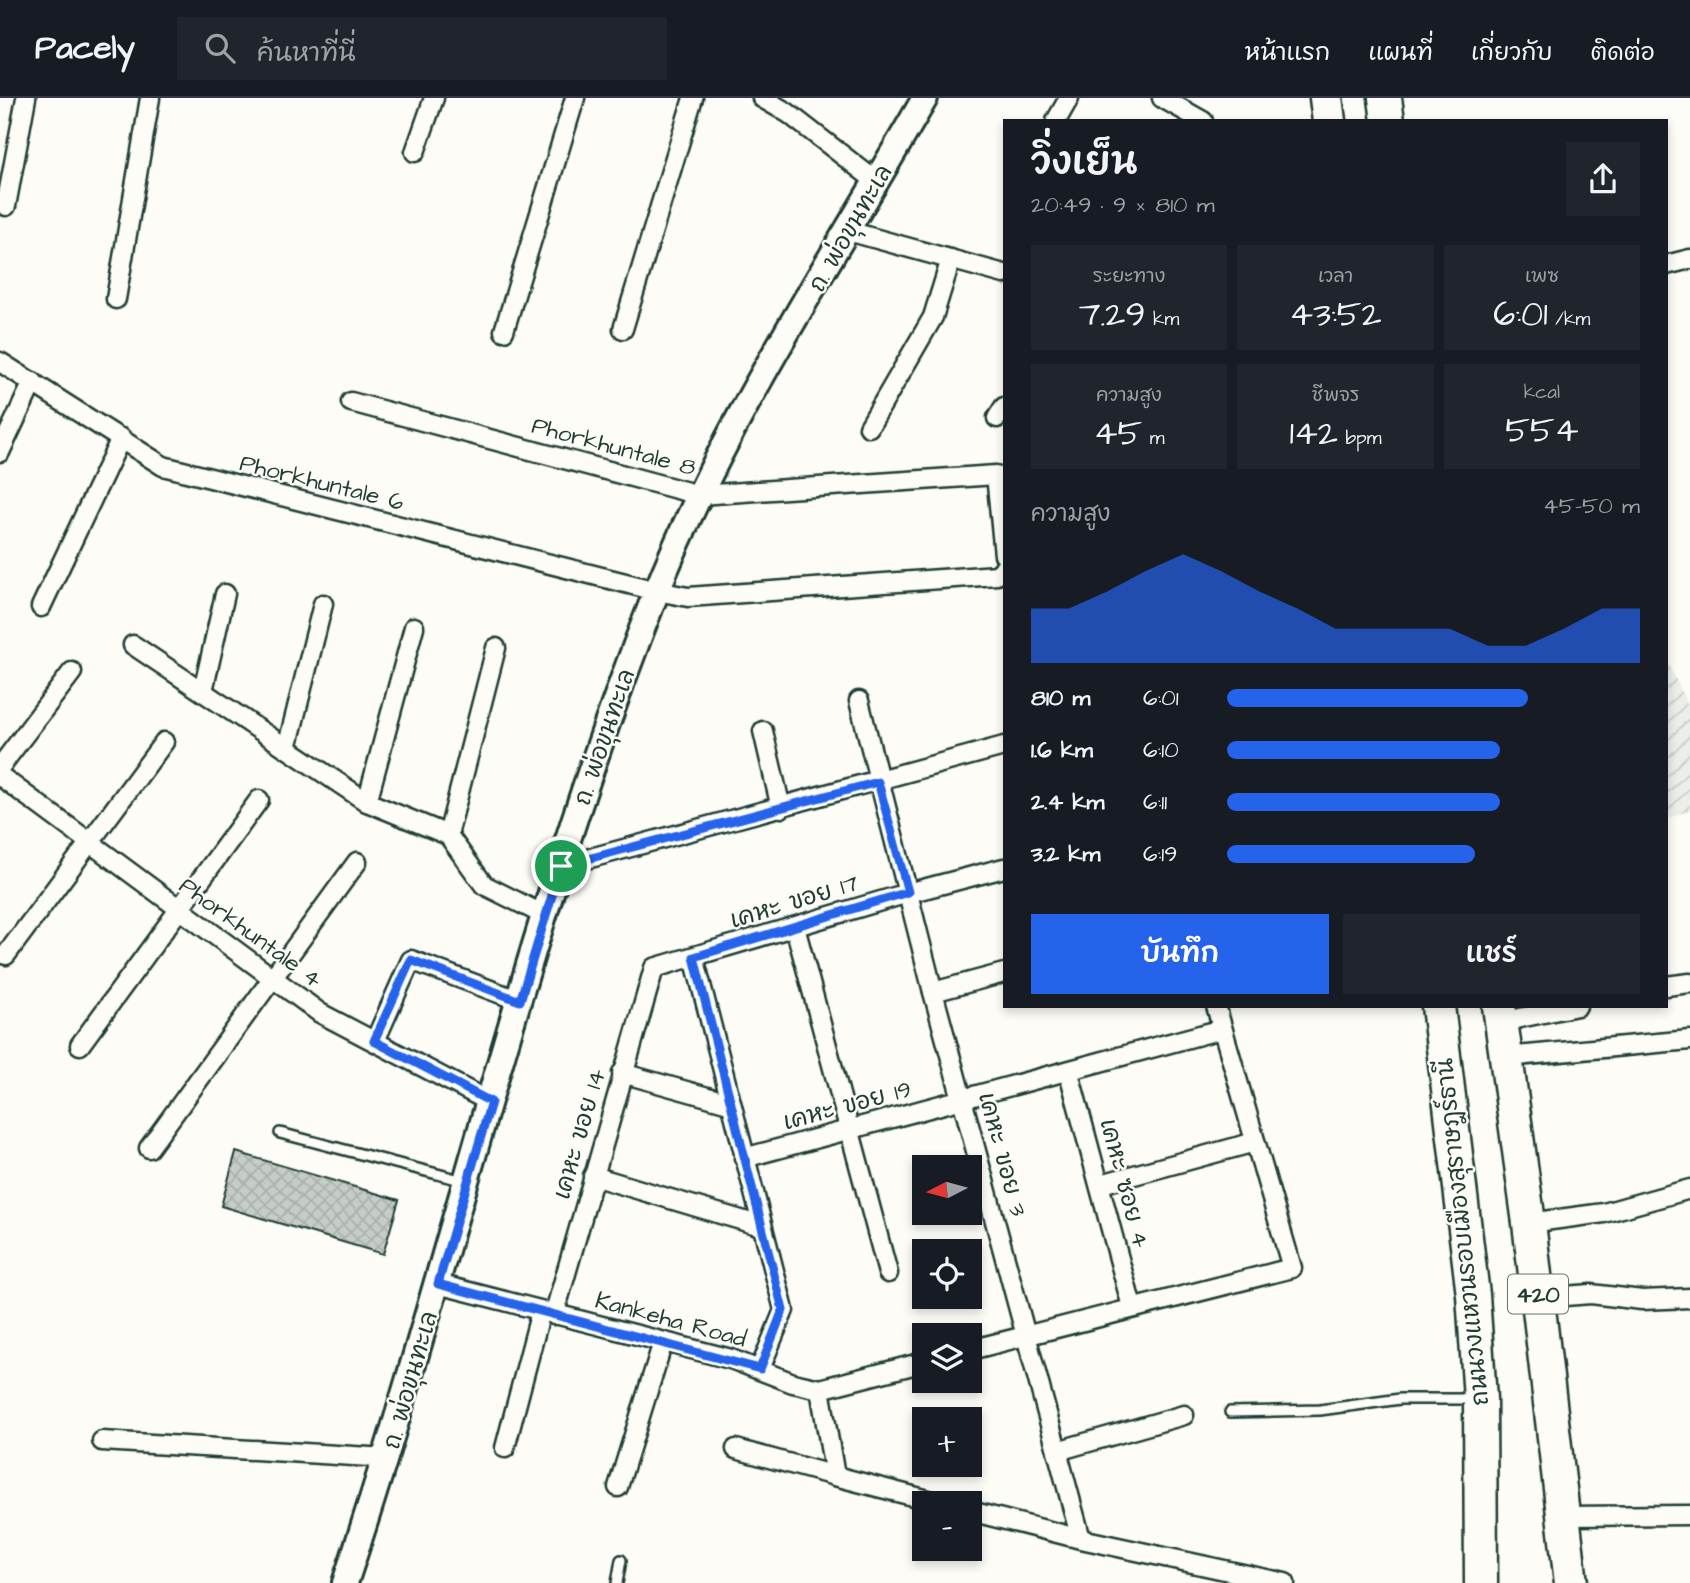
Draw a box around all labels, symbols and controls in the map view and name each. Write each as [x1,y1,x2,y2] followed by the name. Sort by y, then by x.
[177,17,667,80] search box
[35,25,135,71] text: Pacely
[201,29,239,67] icon: search
[257,35,356,71] text: ค้นหาที่นี่
[1245,36,1330,70] text: หน้าแรก
[1368,36,1433,70] text: แผนที่
[1471,36,1553,70] text: เกี่ยวกับ
[1591,36,1655,70] text: ติดต่อ
[1031,137,1137,189] text: วิ่งเย็น
[1566,142,1640,216] button: share
[801,158,901,299] street label: ถ. พ่อขุนทะเล
[1031,189,1215,221] text: 20:49 · 9 × 810 m
[1093,263,1165,290] text: ระยะทาง
[1318,263,1353,290] text: เวลา
[1525,263,1559,290] text: เพซ
[1079,290,1145,339] text: 7.29
[1289,290,1382,339] text: 43:52
[1493,290,1548,339] text: 6:01
[1145,306,1179,333] text: km
[1548,306,1590,333] text: /km
[1524,379,1560,406] text: kcal
[1096,382,1162,409] text: ความสูง
[1312,382,1359,409] text: ชีพจร
[1505,406,1579,455] text: 554
[528,409,700,485] street label: Phorkhuntale 8
[1094,409,1142,458] text: 45
[1290,409,1338,458] text: 142
[1142,425,1165,452] text: m
[1338,425,1381,452] text: bpm
[236,446,407,520] street label: Phorkhuntale 6
[1543,490,1640,522] text: 45–50 m
[1031,498,1110,530] text: ความสูง
[566,665,644,810] street label: ถ. พ่อขุนทะเล
[1031,682,1090,714] text: 810 m
[1143,682,1179,714] text: 6:01
[1031,734,1093,766] text: 1.6 km
[1143,734,1179,766] text: 6:10
[1031,786,1104,818] text: 2.4 km
[1143,786,1167,818] text: 6:11
[531,836,591,896] pin
[1031,838,1100,870] text: 3.2 km
[1143,838,1177,870] text: 6:19
[542,847,580,885] icon: arrive
[726,866,863,938] street label: เคหะ ขอย 17
[172,869,329,996] street label: Phorkhuntale 4
[1031,914,1329,994] button: บันทึก
[1343,914,1640,994] button: แชร์
[1428,1056,1498,1407] street label: ถนนวงแหวนรอบเมืองสุราษฎร์ธานี
[545,1065,615,1204] street label: เคหะ ขอย 14
[779,1072,915,1139] street label: เคหะ ขอย 19
[969,1088,1035,1220] street label: เคหะ ขอย 3
[1090,1115,1158,1252] street label: เคหะ ซอย 4
[912,1155,982,1225] north arrow
[912,1155,982,1561] map controls
[912,1239,982,1309] button: locate
[1508,1274,1568,1314] road number: 420
[591,1283,750,1356] street label: Kankeha Road
[375,1307,447,1453] street label: ถ. พ่อขุนทะเล
[912,1323,982,1393] button: layers
[912,1407,982,1477] button: +
[912,1491,982,1561] button: −

